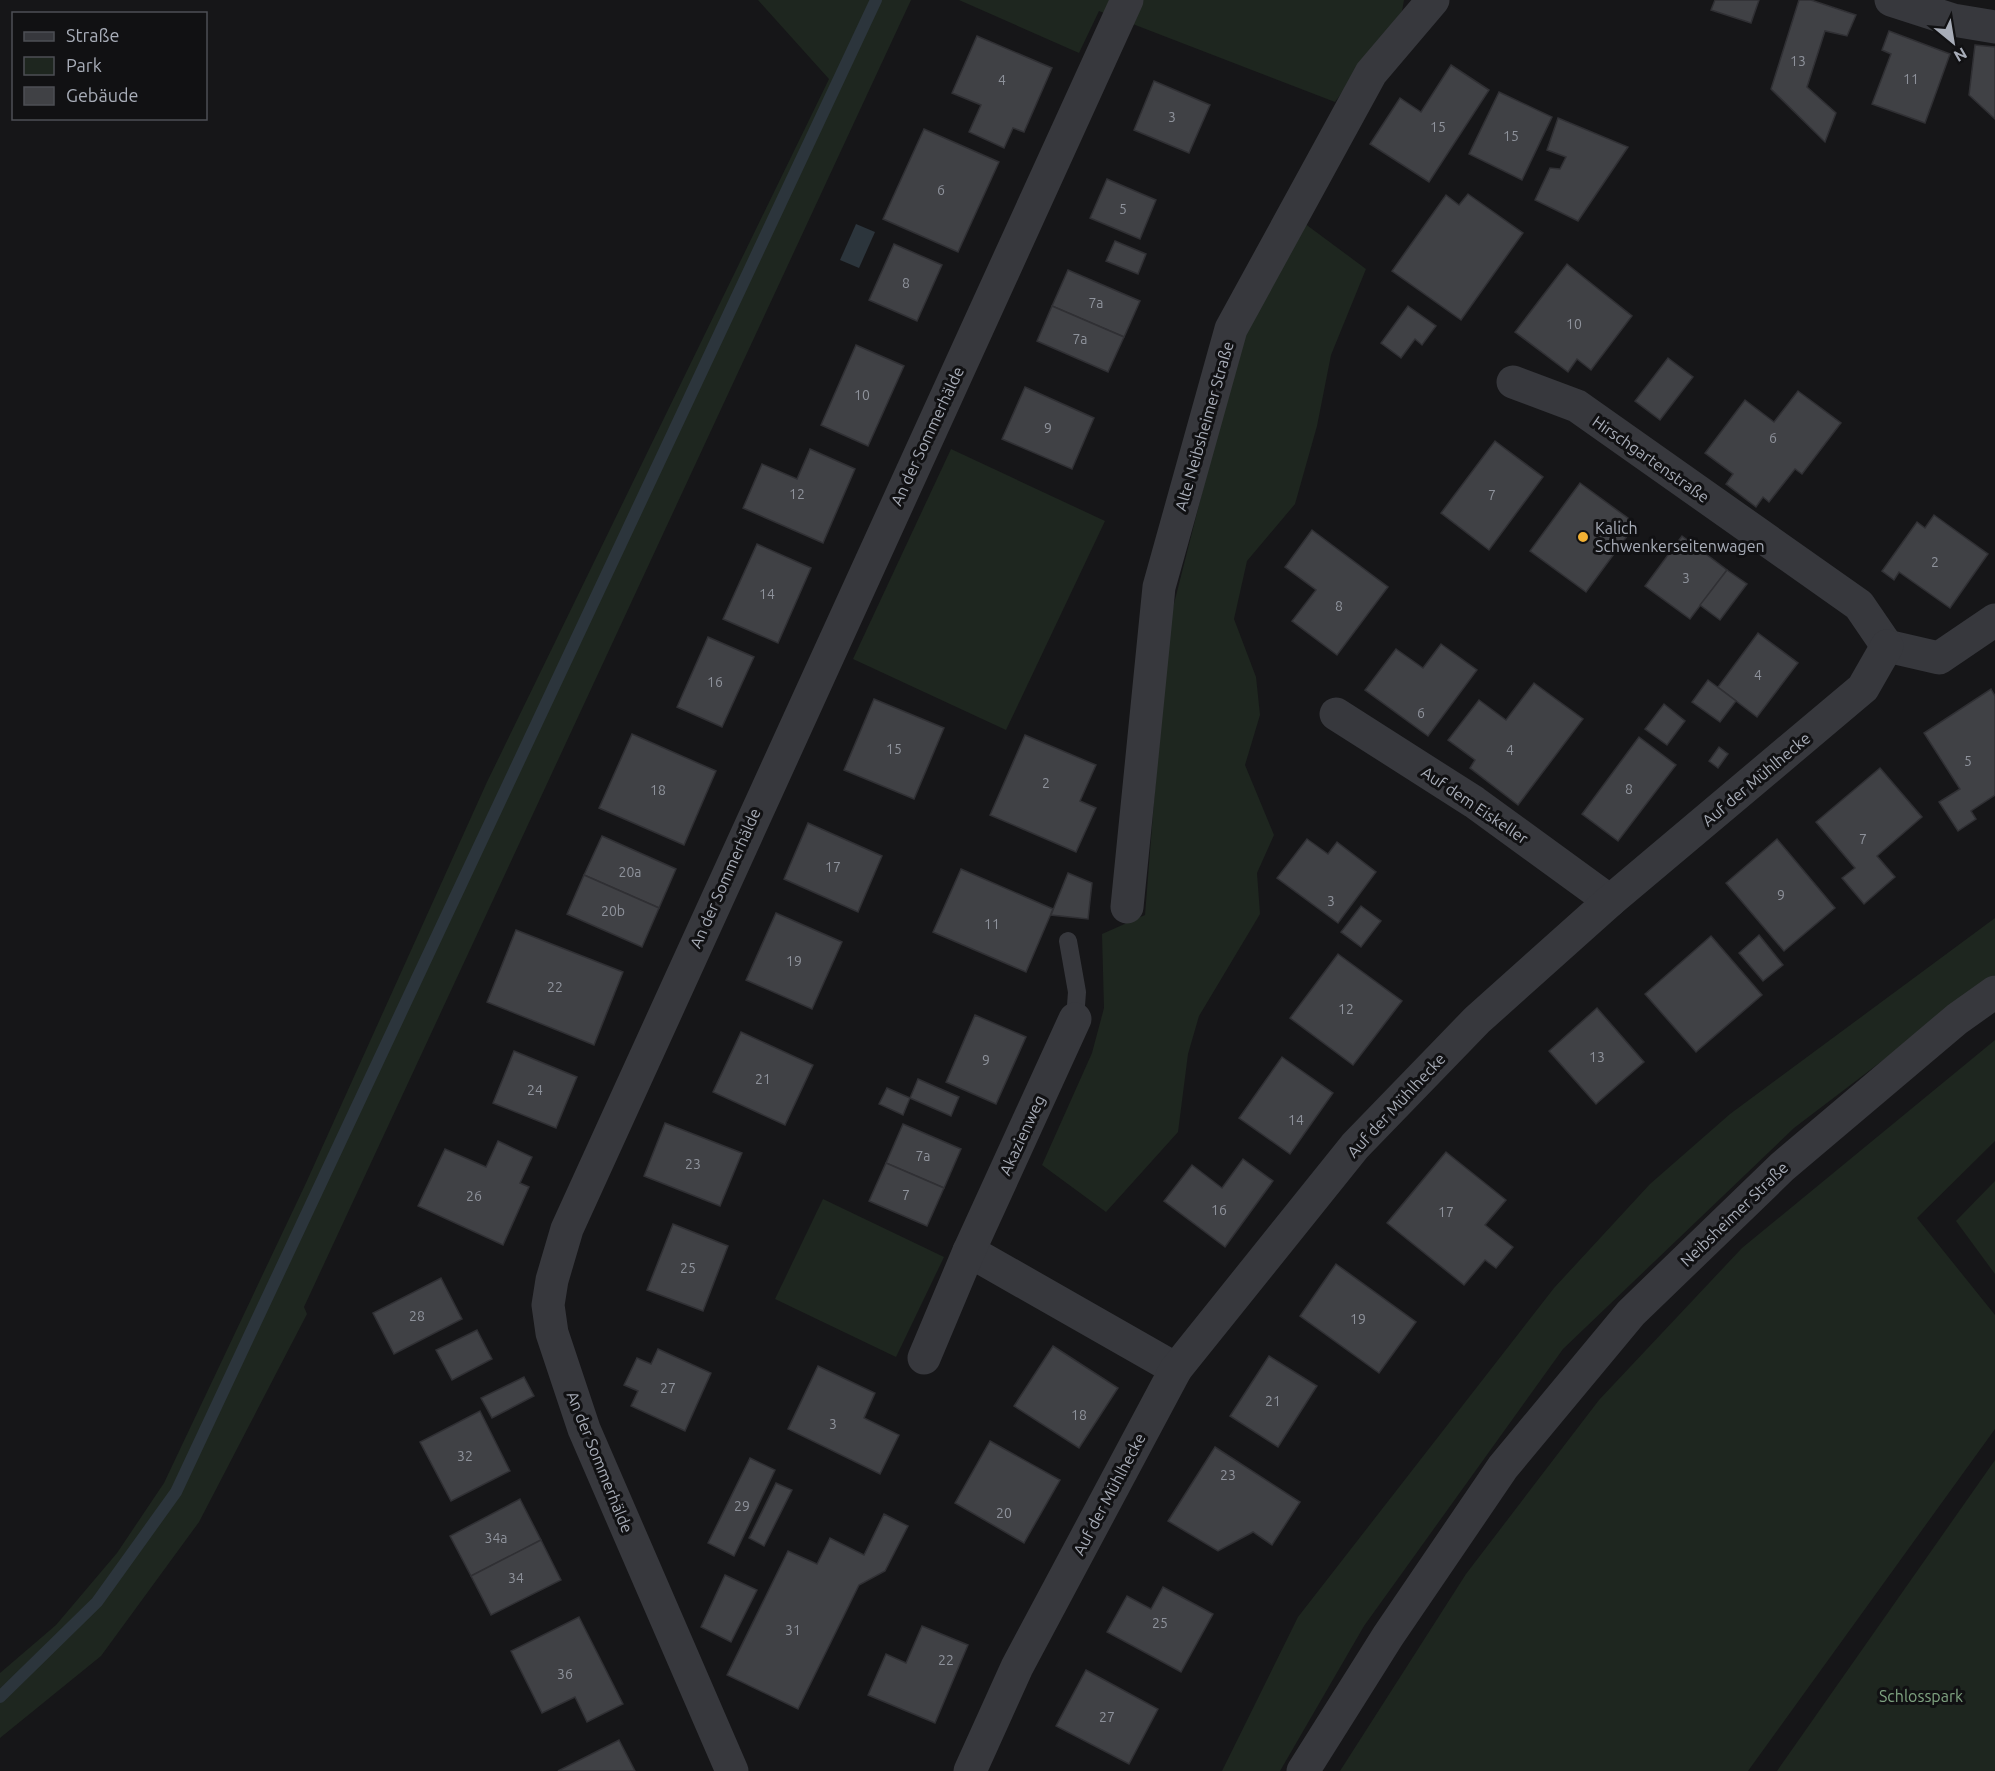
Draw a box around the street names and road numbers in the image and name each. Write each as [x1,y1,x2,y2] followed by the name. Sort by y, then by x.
[1171,339,1237,513] street label: Alte Neibsheimer Straße
[887,364,967,508] street label: An der Sommerhälde
[1589,412,1713,506] street label: Hirschgartenstraße
[1698,729,1814,829] street label: Auf der Mühlhecke
[1418,763,1532,847] street label: Auf dem Eiskeller
[686,805,764,951] street label: An der Sommerhälde
[1343,1049,1449,1161] street label: Auf der Mühlhecke
[996,1092,1048,1178] street label: Akazienweg
[1677,1158,1791,1270] street label: Neibsheimer Straße
[563,1389,637,1535] street label: An der Sommerhälde
[1069,1430,1149,1558] street label: Auf der Mühlhecke

